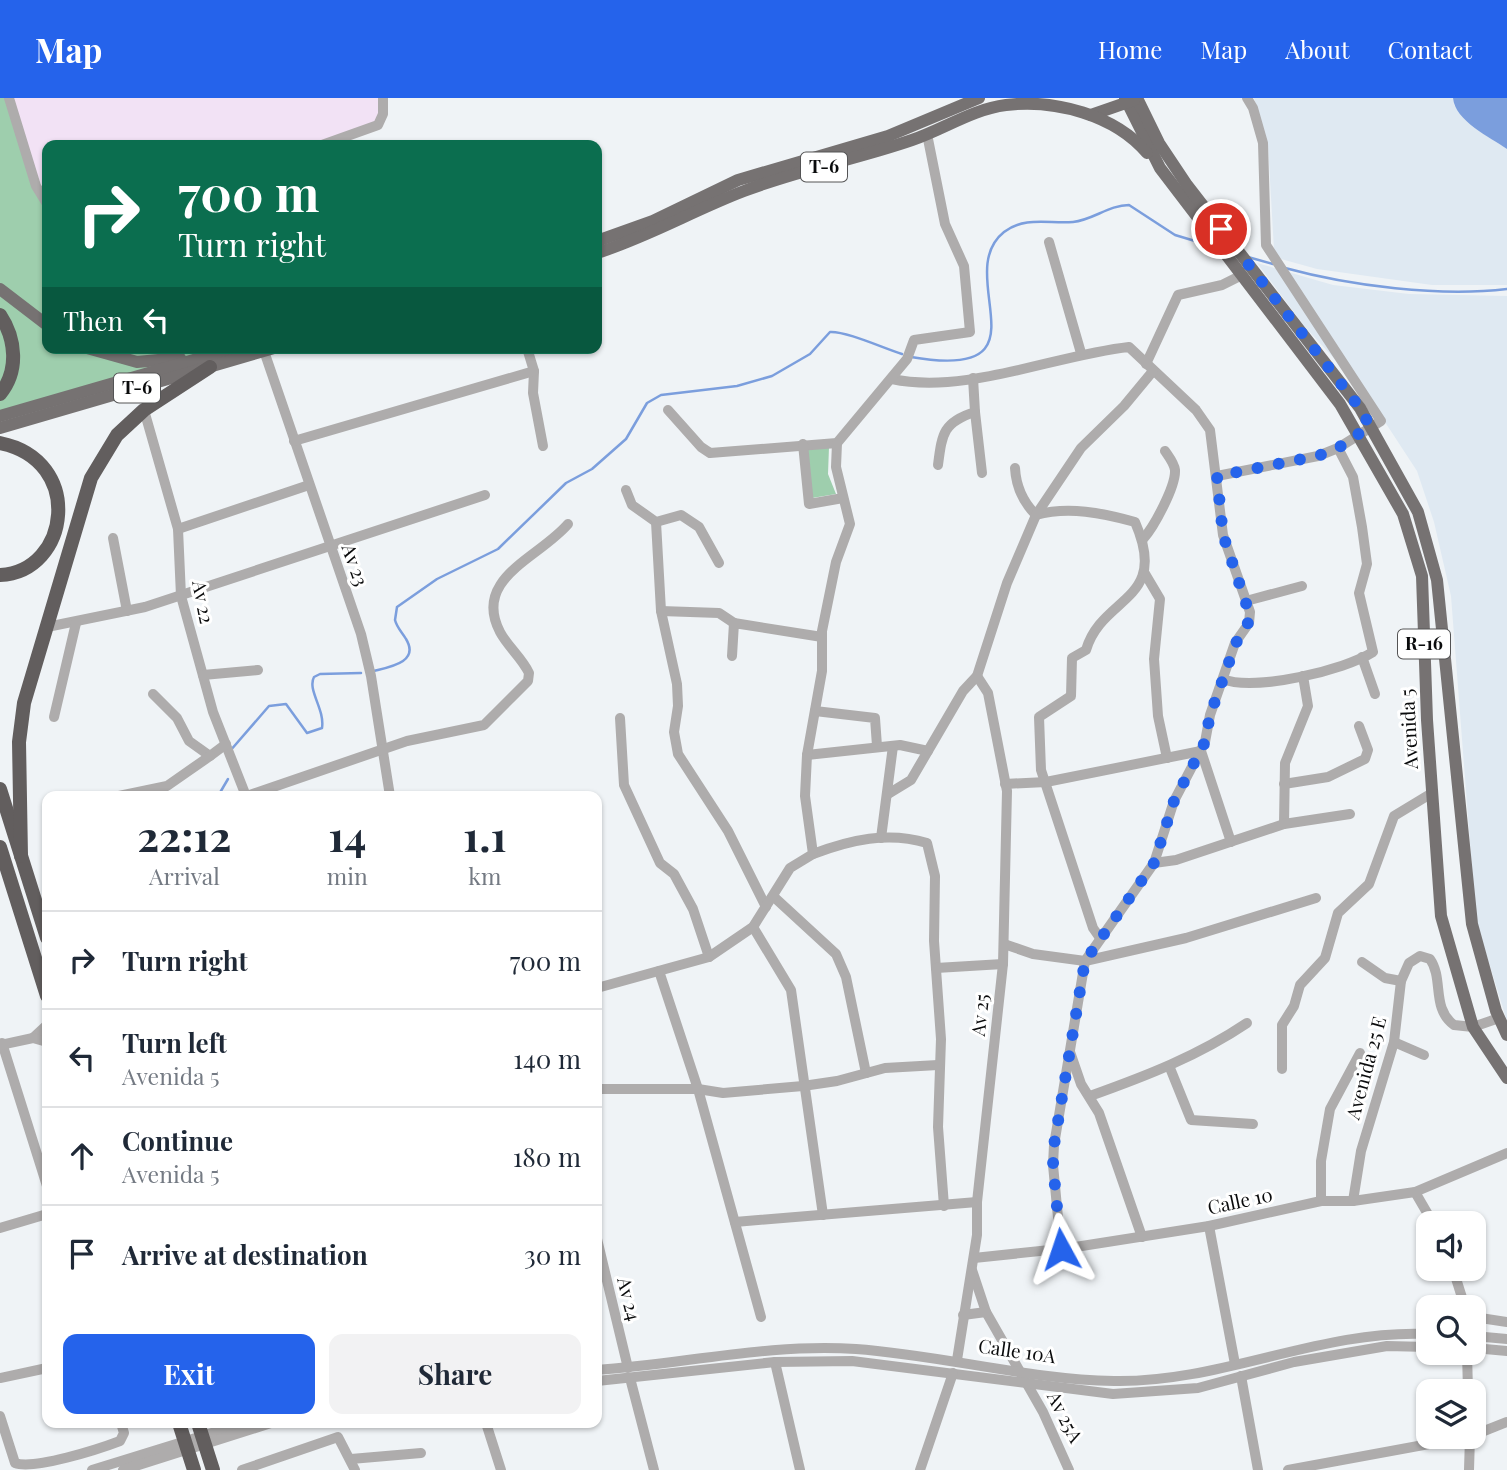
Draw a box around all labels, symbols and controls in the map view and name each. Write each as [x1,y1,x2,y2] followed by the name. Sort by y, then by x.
[35,27,102,71] text: Map
[1098,33,1162,65] text: Home
[1200,33,1247,65] text: Map
[1285,33,1349,65] text: About
[1387,33,1472,65] text: Contact
[801,153,847,182] road number: T-6
[178,159,319,224] text: 700 m
[63,168,154,259] icon: right
[1191,199,1251,259] pin
[1202,210,1240,248] icon: arrive
[178,222,326,265] text: Turn right
[137,301,175,339] icon: left
[63,303,123,338] text: Then
[114,374,160,402] road number: T-6
[336,539,375,589] street label: Av 23
[187,577,221,626] street label: Av 22
[1398,630,1450,658] road number: R-16
[1393,688,1423,771] street label: Avenida 5
[137,807,232,863] text: 22:12
[328,807,366,863] text: 14
[463,807,507,863] text: 1.1
[149,860,220,891] text: Arrival
[327,860,368,891] text: min
[468,860,501,891] text: km
[63,941,101,979] icon: right
[122,943,248,978] text: Turn right
[510,943,581,978] text: 700 m
[964,992,994,1038] street label: Av 25
[1339,1013,1391,1123] street label: Avenida 25 E
[122,1025,227,1060] text: Turn left
[63,1039,101,1077] icon: left
[513,1041,581,1076] text: 140 m
[122,1060,219,1091] text: Avenida 5
[122,1123,233,1158] text: Continue
[63,1137,101,1175] icon: ahead
[513,1139,581,1174] text: 180 m
[122,1158,219,1189] text: Avenida 5
[1205,1180,1275,1220] street label: Calle 10
[1416,1211,1486,1449] map controls
[1416,1211,1486,1281] button: sound
[1024,1212,1098,1286] position arrow
[63,1235,101,1273] icon: arrive
[122,1237,368,1272] text: Arrive at destination
[524,1237,581,1272] text: 30 m
[612,1273,648,1323] street label: Av 24
[1416,1295,1486,1365] button: search
[977,1332,1059,1368] street label: Calle 10A
[63,1334,315,1414] button: Exit
[329,1334,581,1414] button: Share
[1416,1379,1486,1449] button: layers
[1041,1385,1090,1448] street label: Av 25A

